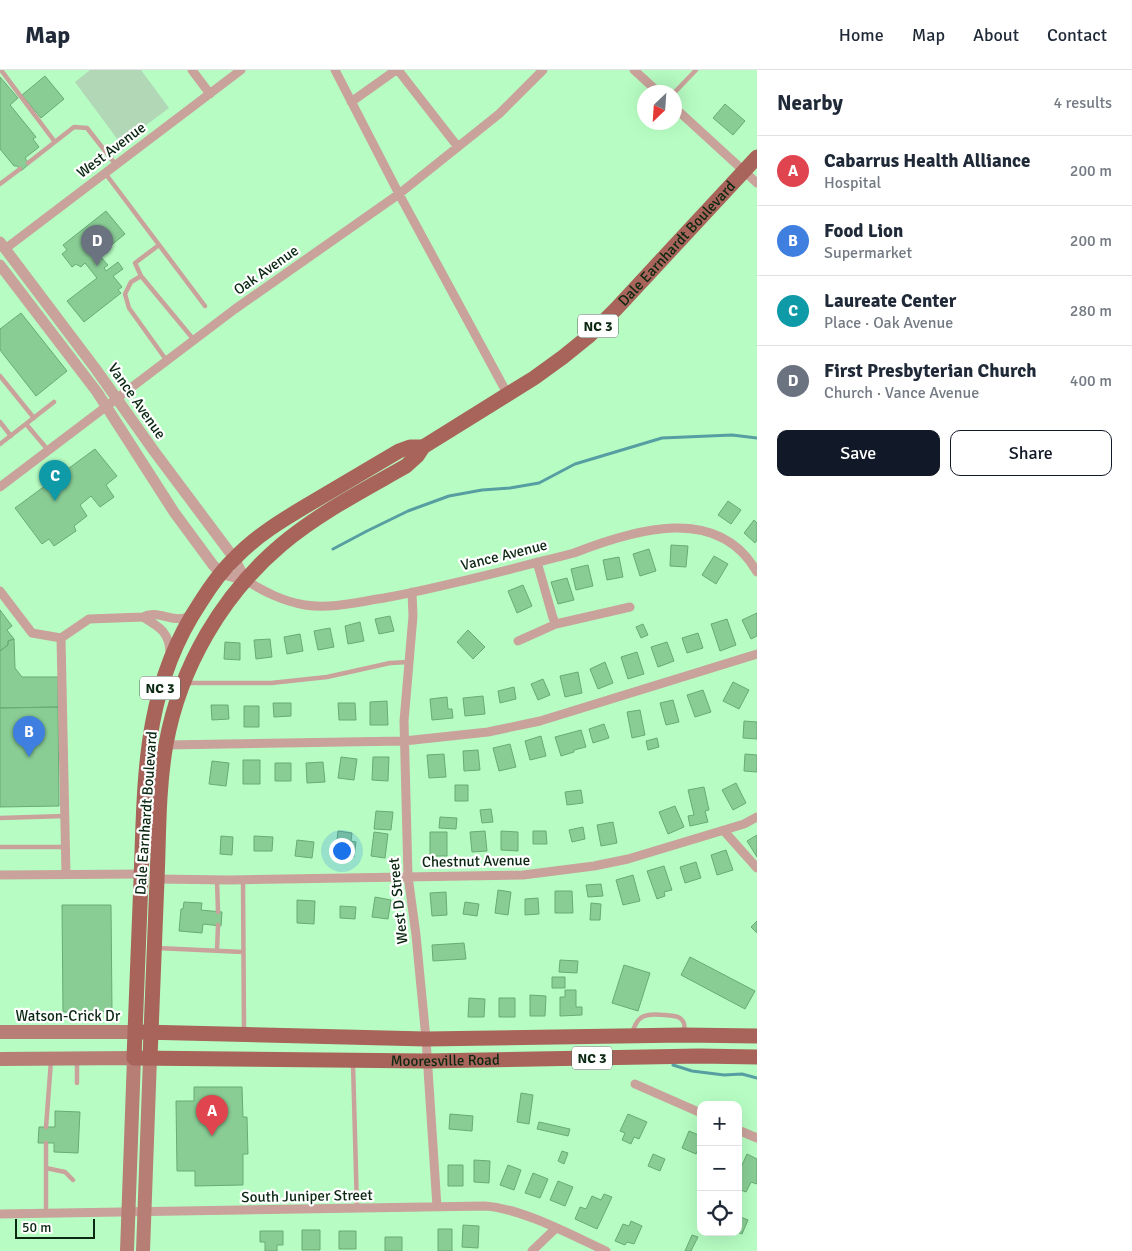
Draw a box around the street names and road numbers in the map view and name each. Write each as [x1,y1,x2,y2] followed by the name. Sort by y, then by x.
[73,118,149,182] street label: West Avenue
[614,177,739,310] street label: Dale Earnhardt Boulevard
[230,241,302,299] street label: Oak Avenue
[578,315,618,338] road number: NC 3
[104,360,170,442] street label: Vance Avenue
[459,536,549,574] street label: Vance Avenue
[140,676,180,700] road number: NC 3
[131,731,161,895] street label: Dale Earnhardt Boulevard
[422,851,530,871] street label: Chestnut Avenue
[385,857,411,945] street label: West D Street
[16,1007,121,1025] street label: Watson-Crick Dr
[572,1046,612,1070] road number: NC 3
[390,1051,500,1070] street label: Mooresville Road
[241,1186,373,1206] street label: South Juniper Street

